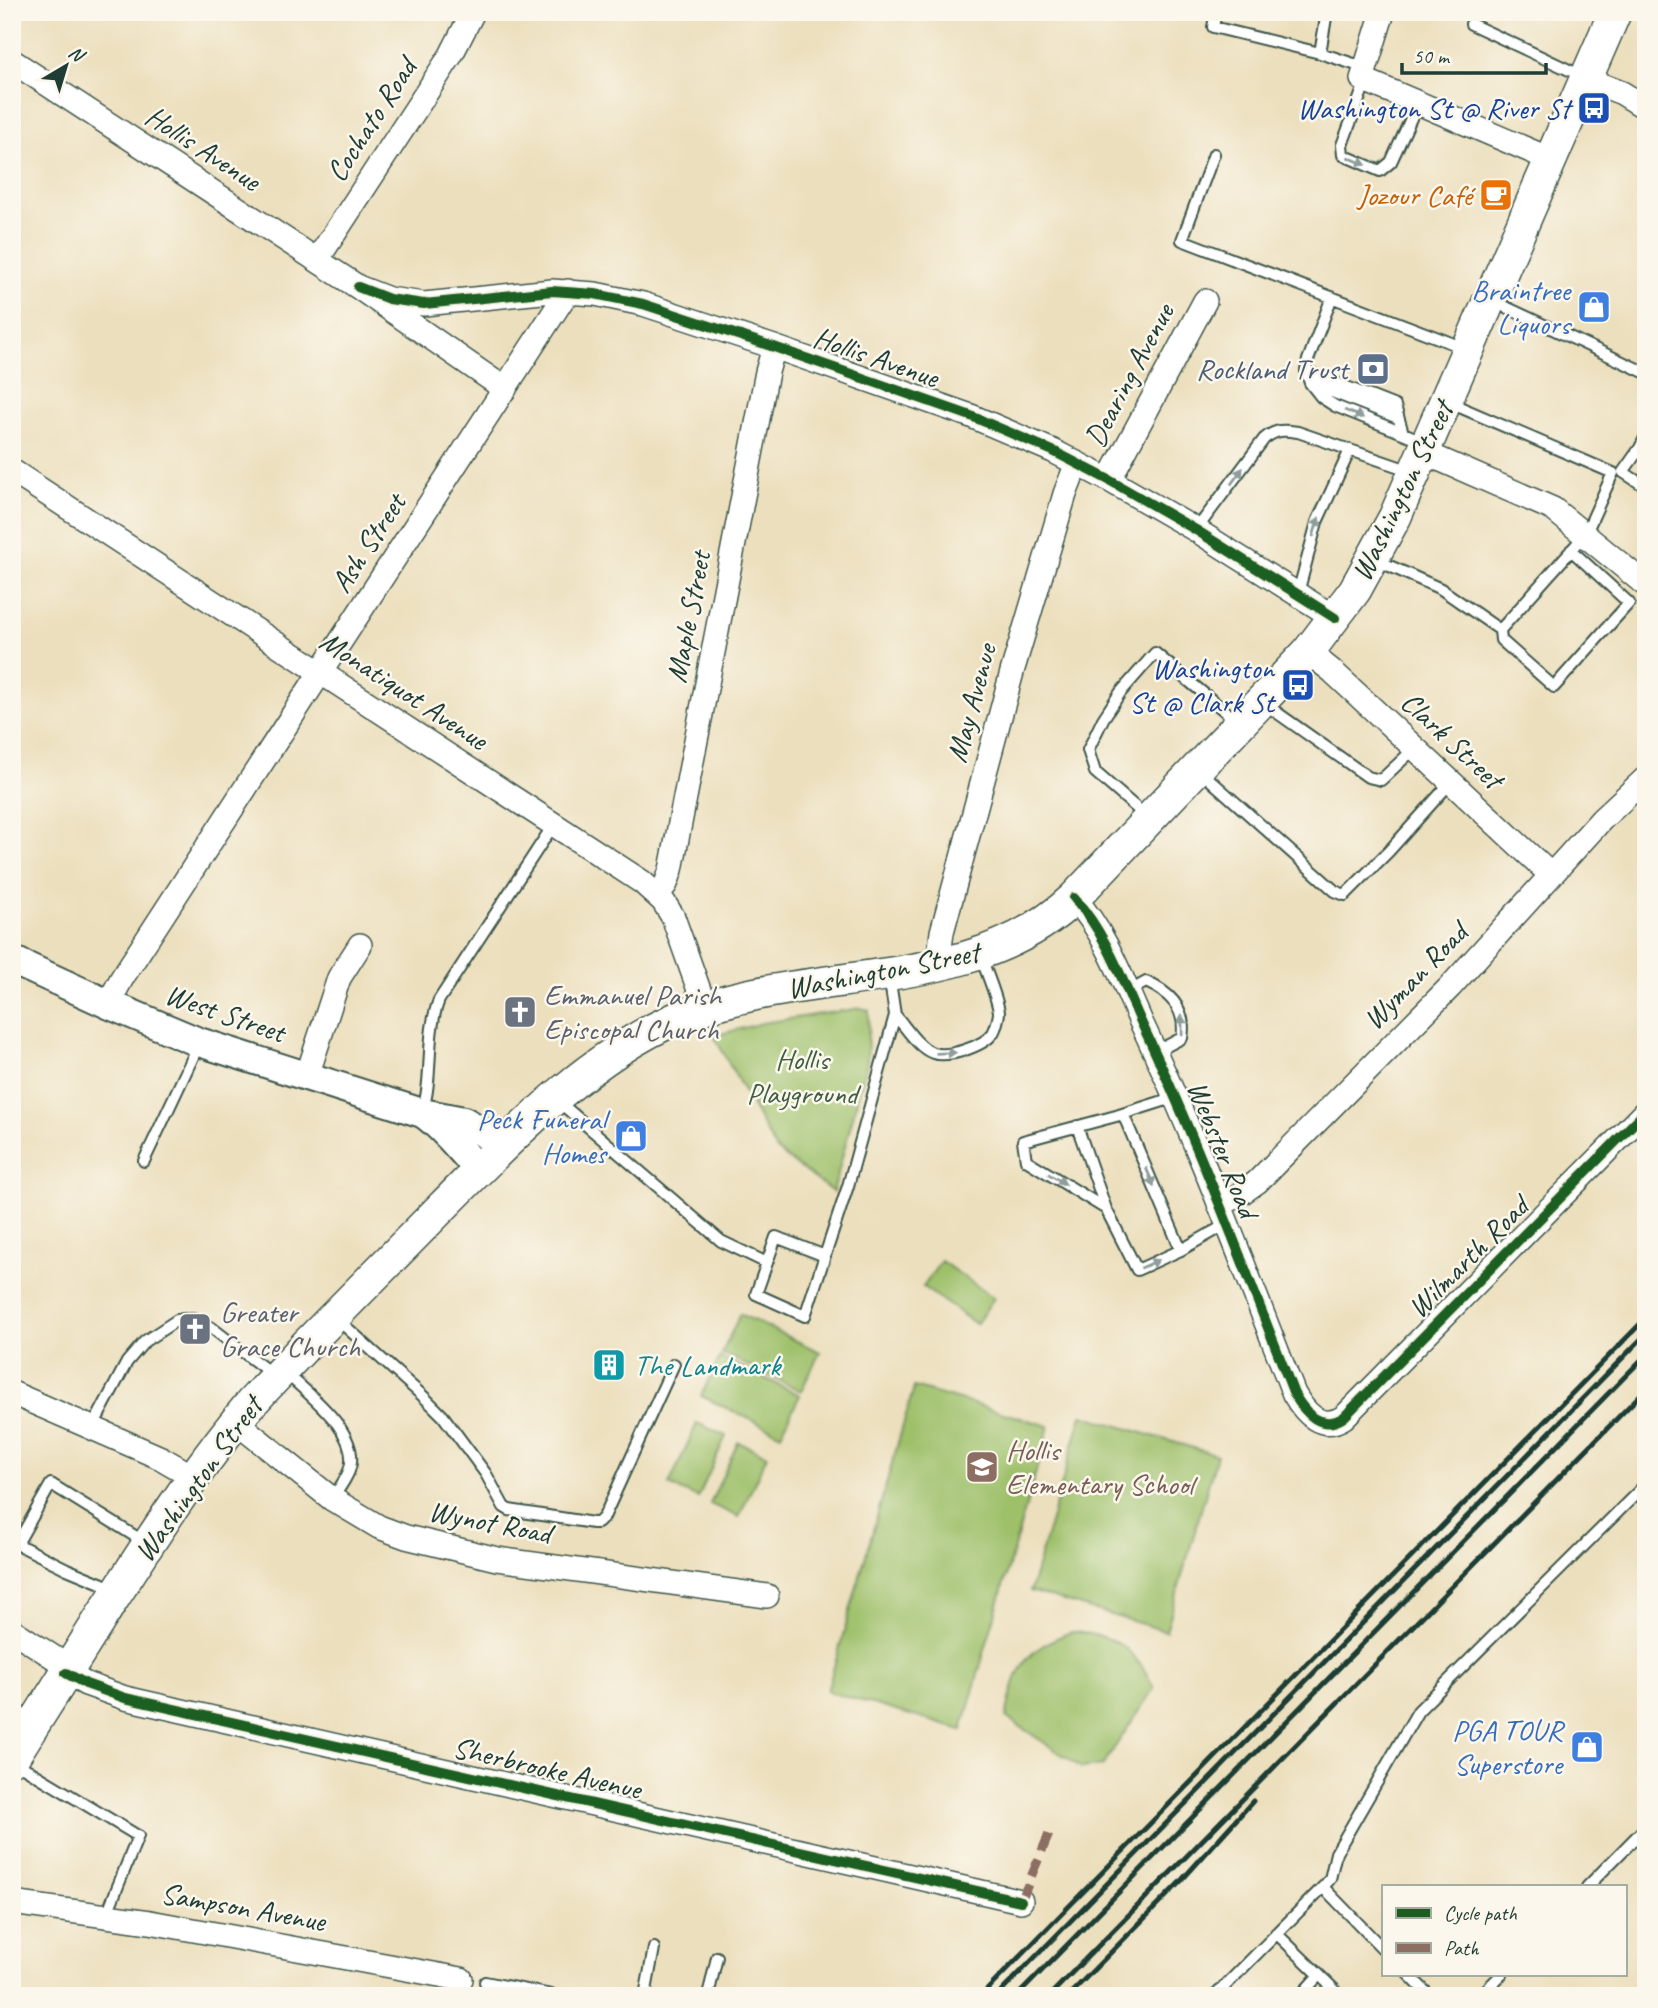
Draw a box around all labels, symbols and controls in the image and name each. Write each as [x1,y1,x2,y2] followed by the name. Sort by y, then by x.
[32,32,102,102] north arrow
[1402,32,1546,76] scale bar
[64,40,90,68] text: N
[1413,43,1451,69] text: 50 m
[317,48,427,189] street label: Cochato Road
[1297,89,1574,127] place label: Washington St @ River St
[1575,89,1613,127] bus stop icon: Washington St @ River St
[138,97,270,200] street label: Hollis Avenue
[1347,155,1368,166] one-way arrow
[1356,176,1476,214] place label: Jozour Café
[1477,176,1515,214] cafe icon: Jozour Café
[1471,271,1573,343] place label: Braintree Liquors
[1575,288,1613,326] shop icon: Braintree Liquors
[1076,295,1183,453] street label: Dearing Avenue
[809,318,946,397] street label: Hollis Avenue
[1196,350,1351,388] place label: Rockland Trust
[1354,350,1392,388] bank icon: Rockland Trust
[1342,391,1464,587] street label: Washington Street
[1344,408,1365,419] one-way arrow
[1230,467,1245,485] one-way arrow
[322,484,416,600] street label: Ash Street
[1311,516,1322,537] one-way arrow
[657,545,720,686] street label: Maple Street
[313,622,497,760] street label: Monatiquot Avenue
[937,638,1006,766] street label: May Avenue
[1129,649,1277,721] place label: Washington St @ Clark St
[1279,666,1317,704] bus stop icon: Washington St @ Clark St
[1393,683,1514,800] street label: Clark Street
[1355,911,1478,1037] street label: Wyman Road
[784,932,986,1007] street label: Washington Street
[160,975,293,1052] street label: West Street
[544,976,723,1048] place label: Emmanuel Parish Episcopal Church
[501,993,539,1031] church icon: Emmanuel Parish Episcopal Church
[1177,1014,1188,1036] one-way arrow
[746,1040,862,1112] park label: Hollis Playground
[935,1047,957,1059] one-way arrow
[1178,1075,1269,1227] street label: Webster Road
[477,1100,611,1172] place label: Peck Funeral Homes
[612,1117,650,1155] shop icon: Peck Funeral Homes
[1145,1166,1156,1187] one-way arrow
[1048,1173,1067,1186] one-way arrow
[1399,1185,1540,1326] street label: Wilmarth Road
[1140,1258,1160,1270] one-way arrow
[220,1293,360,1365] place label: Greater Grace Church
[176,1310,214,1348] church icon: Greater Grace Church
[590,1346,628,1384] building icon: The Landmark
[634,1346,782,1384] place label: The Landmark
[125,1386,273,1569] street label: Washington Street
[1006,1431,1198,1503] place label: Hollis Elementary School
[963,1448,1001,1486] school or university icon: Hollis Elementary School
[426,1492,558,1553] street label: Wynot Road
[1452,1711,1566,1783] place label: PGA TOUR Superstore
[449,1728,647,1809] street label: Sherbrooke Avenue
[1568,1728,1606,1766] shop icon: PGA TOUR Superstore
[158,1874,330,1941] street label: Sampson Avenue
[1382,1885,1626,1976] legend
[1444,1900,1517,1926] text: Cycle path
[1444,1935,1480,1961] text: Path

